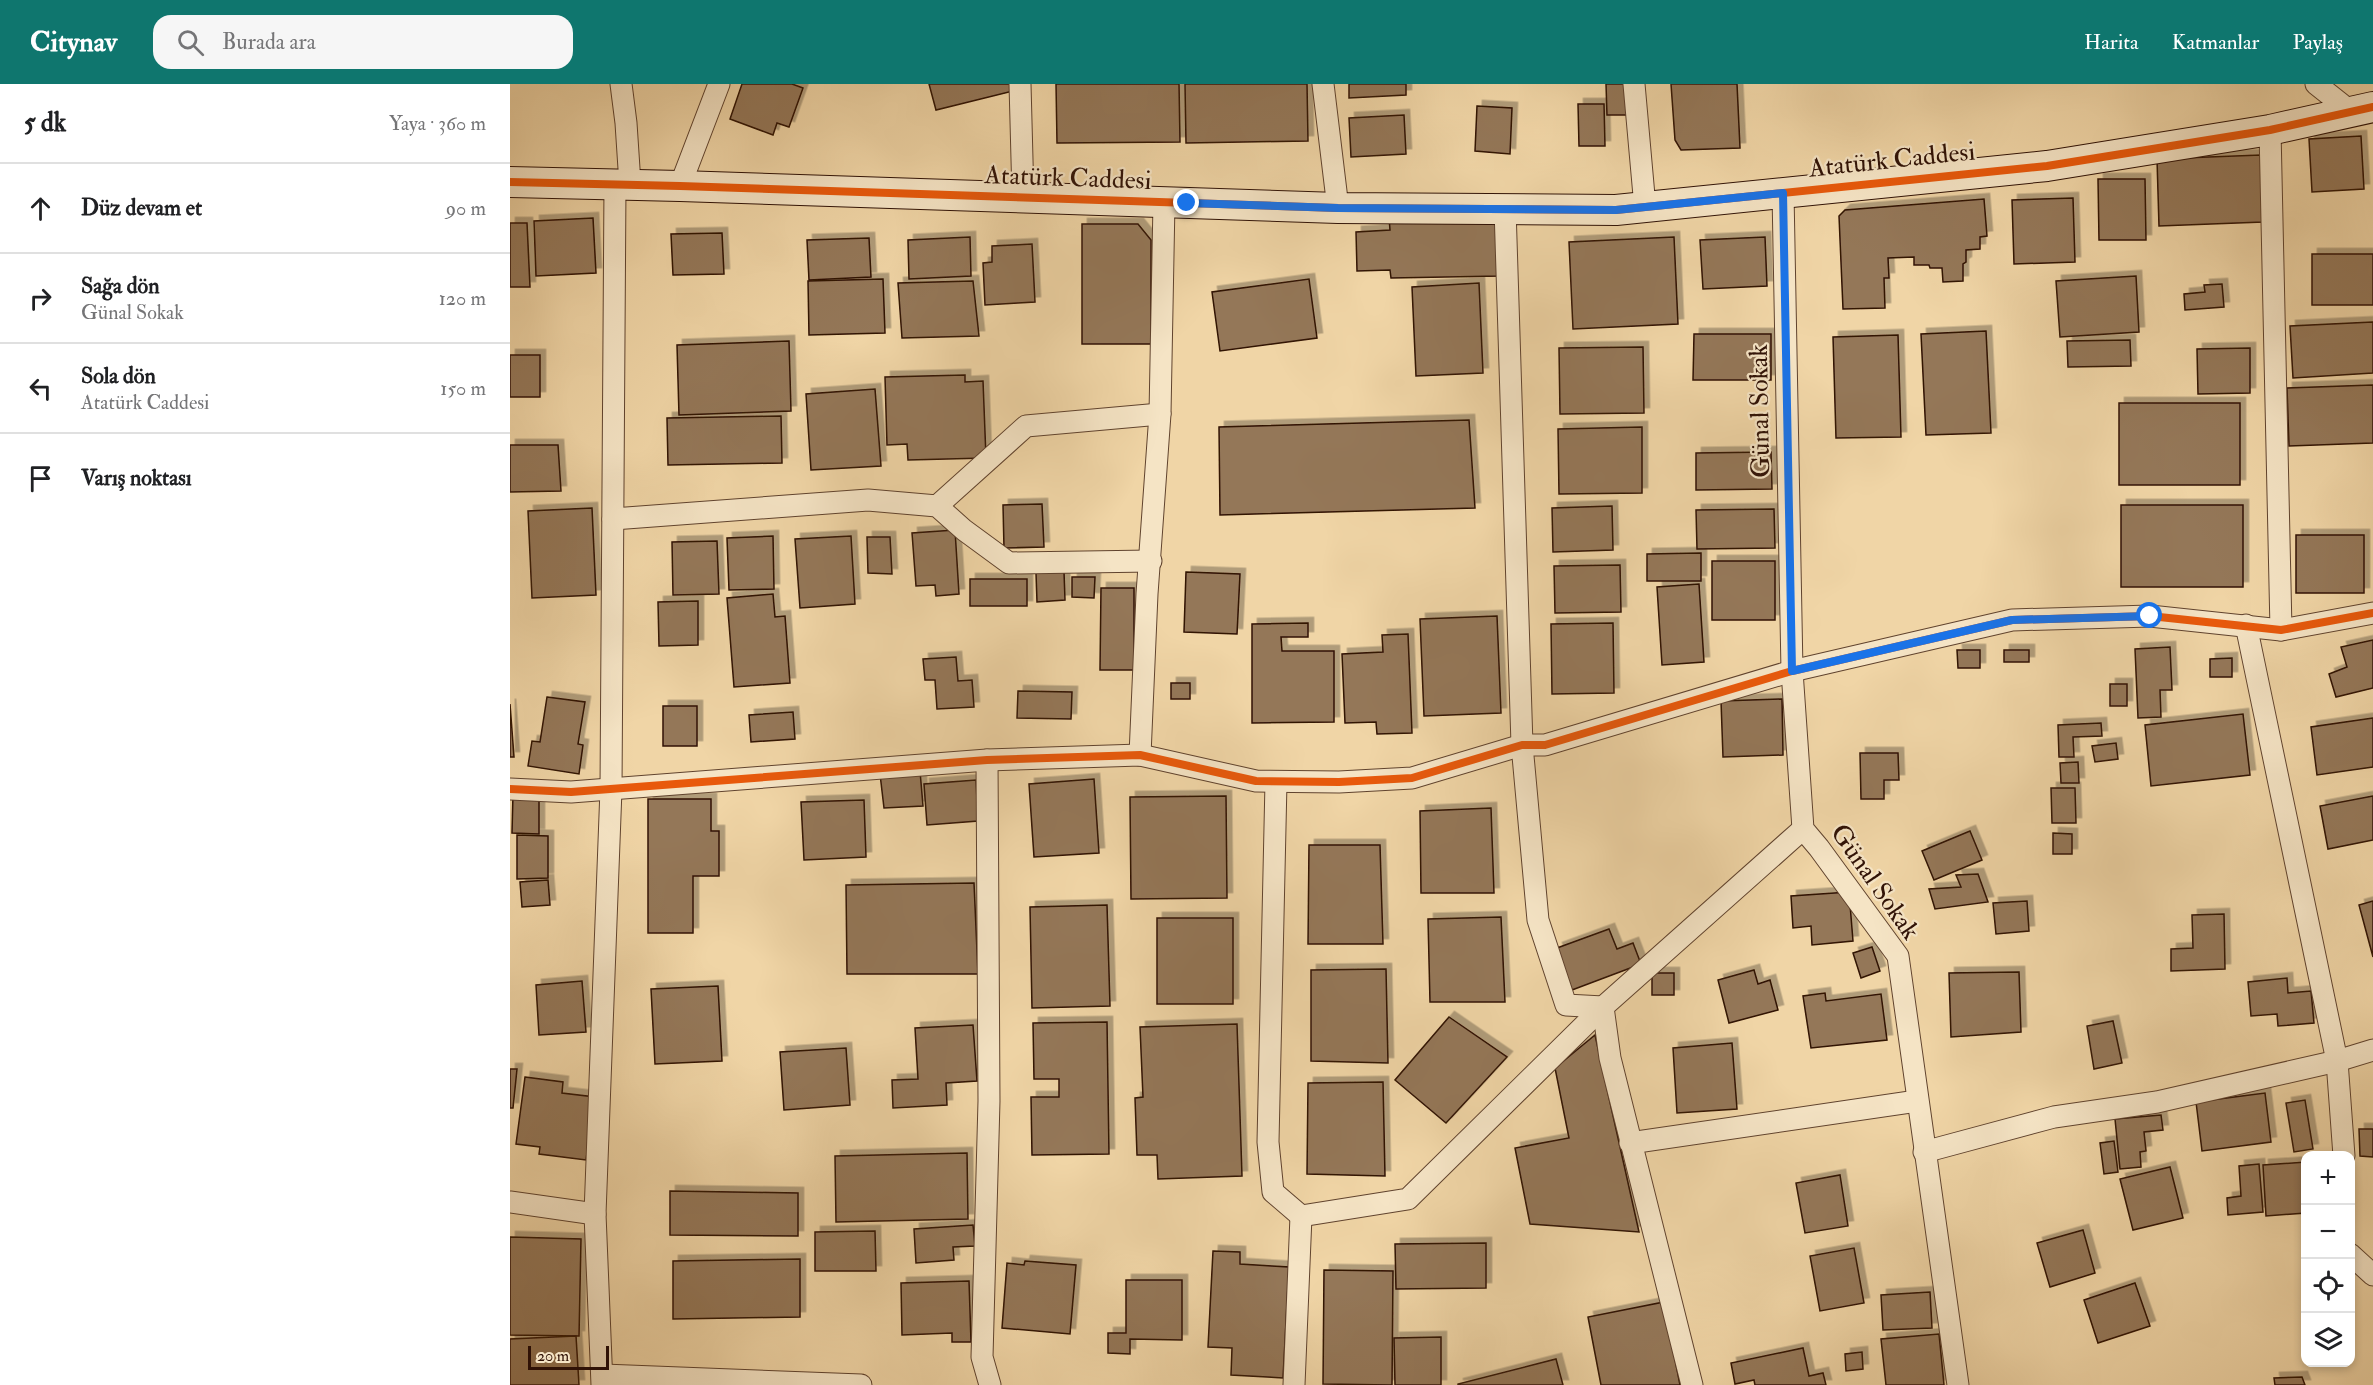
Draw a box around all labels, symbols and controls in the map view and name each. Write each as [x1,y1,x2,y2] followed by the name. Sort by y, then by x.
[153,15,573,69] search box
[30,25,117,60] text: Citynav
[174,26,207,59] icon: search
[222,28,316,56] text: Burada ara
[2084,29,2139,56] text: Harita
[2172,29,2259,56] text: Katmanlar
[2292,29,2343,56] text: Paylaş
[24,107,66,139] text: 5 dk
[389,111,486,136] text: Yaya · 360 m
[1806,135,1977,185] street label: Atatürk Caddesi
[983,159,1152,197] street label: Atatürk Caddesi
[1173,189,1199,215] route end
[24,192,57,225] icon: ahead
[81,194,202,222] text: Düz devam et
[446,196,486,221] text: 90 m
[81,272,160,300] text: Sağa dön
[24,282,57,315] icon: right
[439,286,486,311] text: 120 m
[81,300,184,325] text: Günal Sokak
[1743,343,1777,478] street label: Günal Sokak
[81,362,156,390] text: Sola dön
[24,372,57,405] icon: left
[440,376,486,401] text: 150 m
[81,390,209,415] text: Atatürk Caddesi
[24,462,57,495] icon: arrive
[81,464,192,492] text: Varış noktası
[2136,602,2162,628] route start
[1824,818,1927,946] street label: Günal Sokak
[2301,1151,2355,1367] map controls
[2301,1151,2355,1205] button: +
[2301,1205,2355,1259] button: −
[2301,1259,2355,1313] button: locate
[2301,1313,2355,1367] button: layers
[528,1343,609,1370] scale bar
[537,1346,569,1366] text: 20 m

